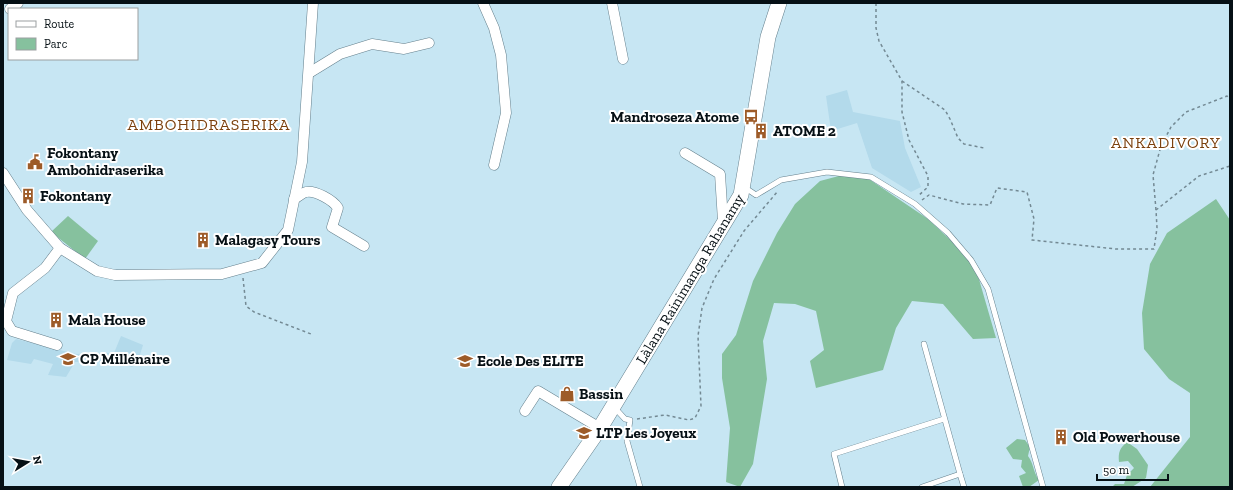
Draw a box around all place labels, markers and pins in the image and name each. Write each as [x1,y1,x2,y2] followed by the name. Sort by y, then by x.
[611,108,739,126] place label: Mandroseza Atome
[742,108,760,126] bus stop icon: Mandroseza Atome
[752,122,770,140] building icon: ATOME 2
[773,122,836,140] place label: ATOME 2
[47,144,164,179] place label: Fokontany Ambohidraserika
[26,153,44,171] public building icon: Fokontany Ambohidraserika
[19,187,37,205] building icon: Fokontany
[40,187,111,205] place label: Fokontany
[194,231,212,249] building icon: Malagasy Tours
[215,231,320,249] place label: Malagasy Tours
[47,311,65,329] building icon: Mala House
[68,311,146,329] place label: Mala House
[59,350,77,368] school or university icon: CP Millénaire
[80,350,170,368] place label: CP Millénaire
[456,352,474,370] school or university icon: Ecole Des ELITE
[477,352,584,370] place label: Ecole Des ELITE
[558,385,576,403] shop icon: Bassin
[579,385,623,403] place label: Bassin
[575,424,593,442] school or university icon: LTP Les Joyeux
[596,424,696,442] place label: LTP Les Joyeux
[1052,428,1070,446] building icon: Old Powerhouse
[1073,428,1180,446] place label: Old Powerhouse

